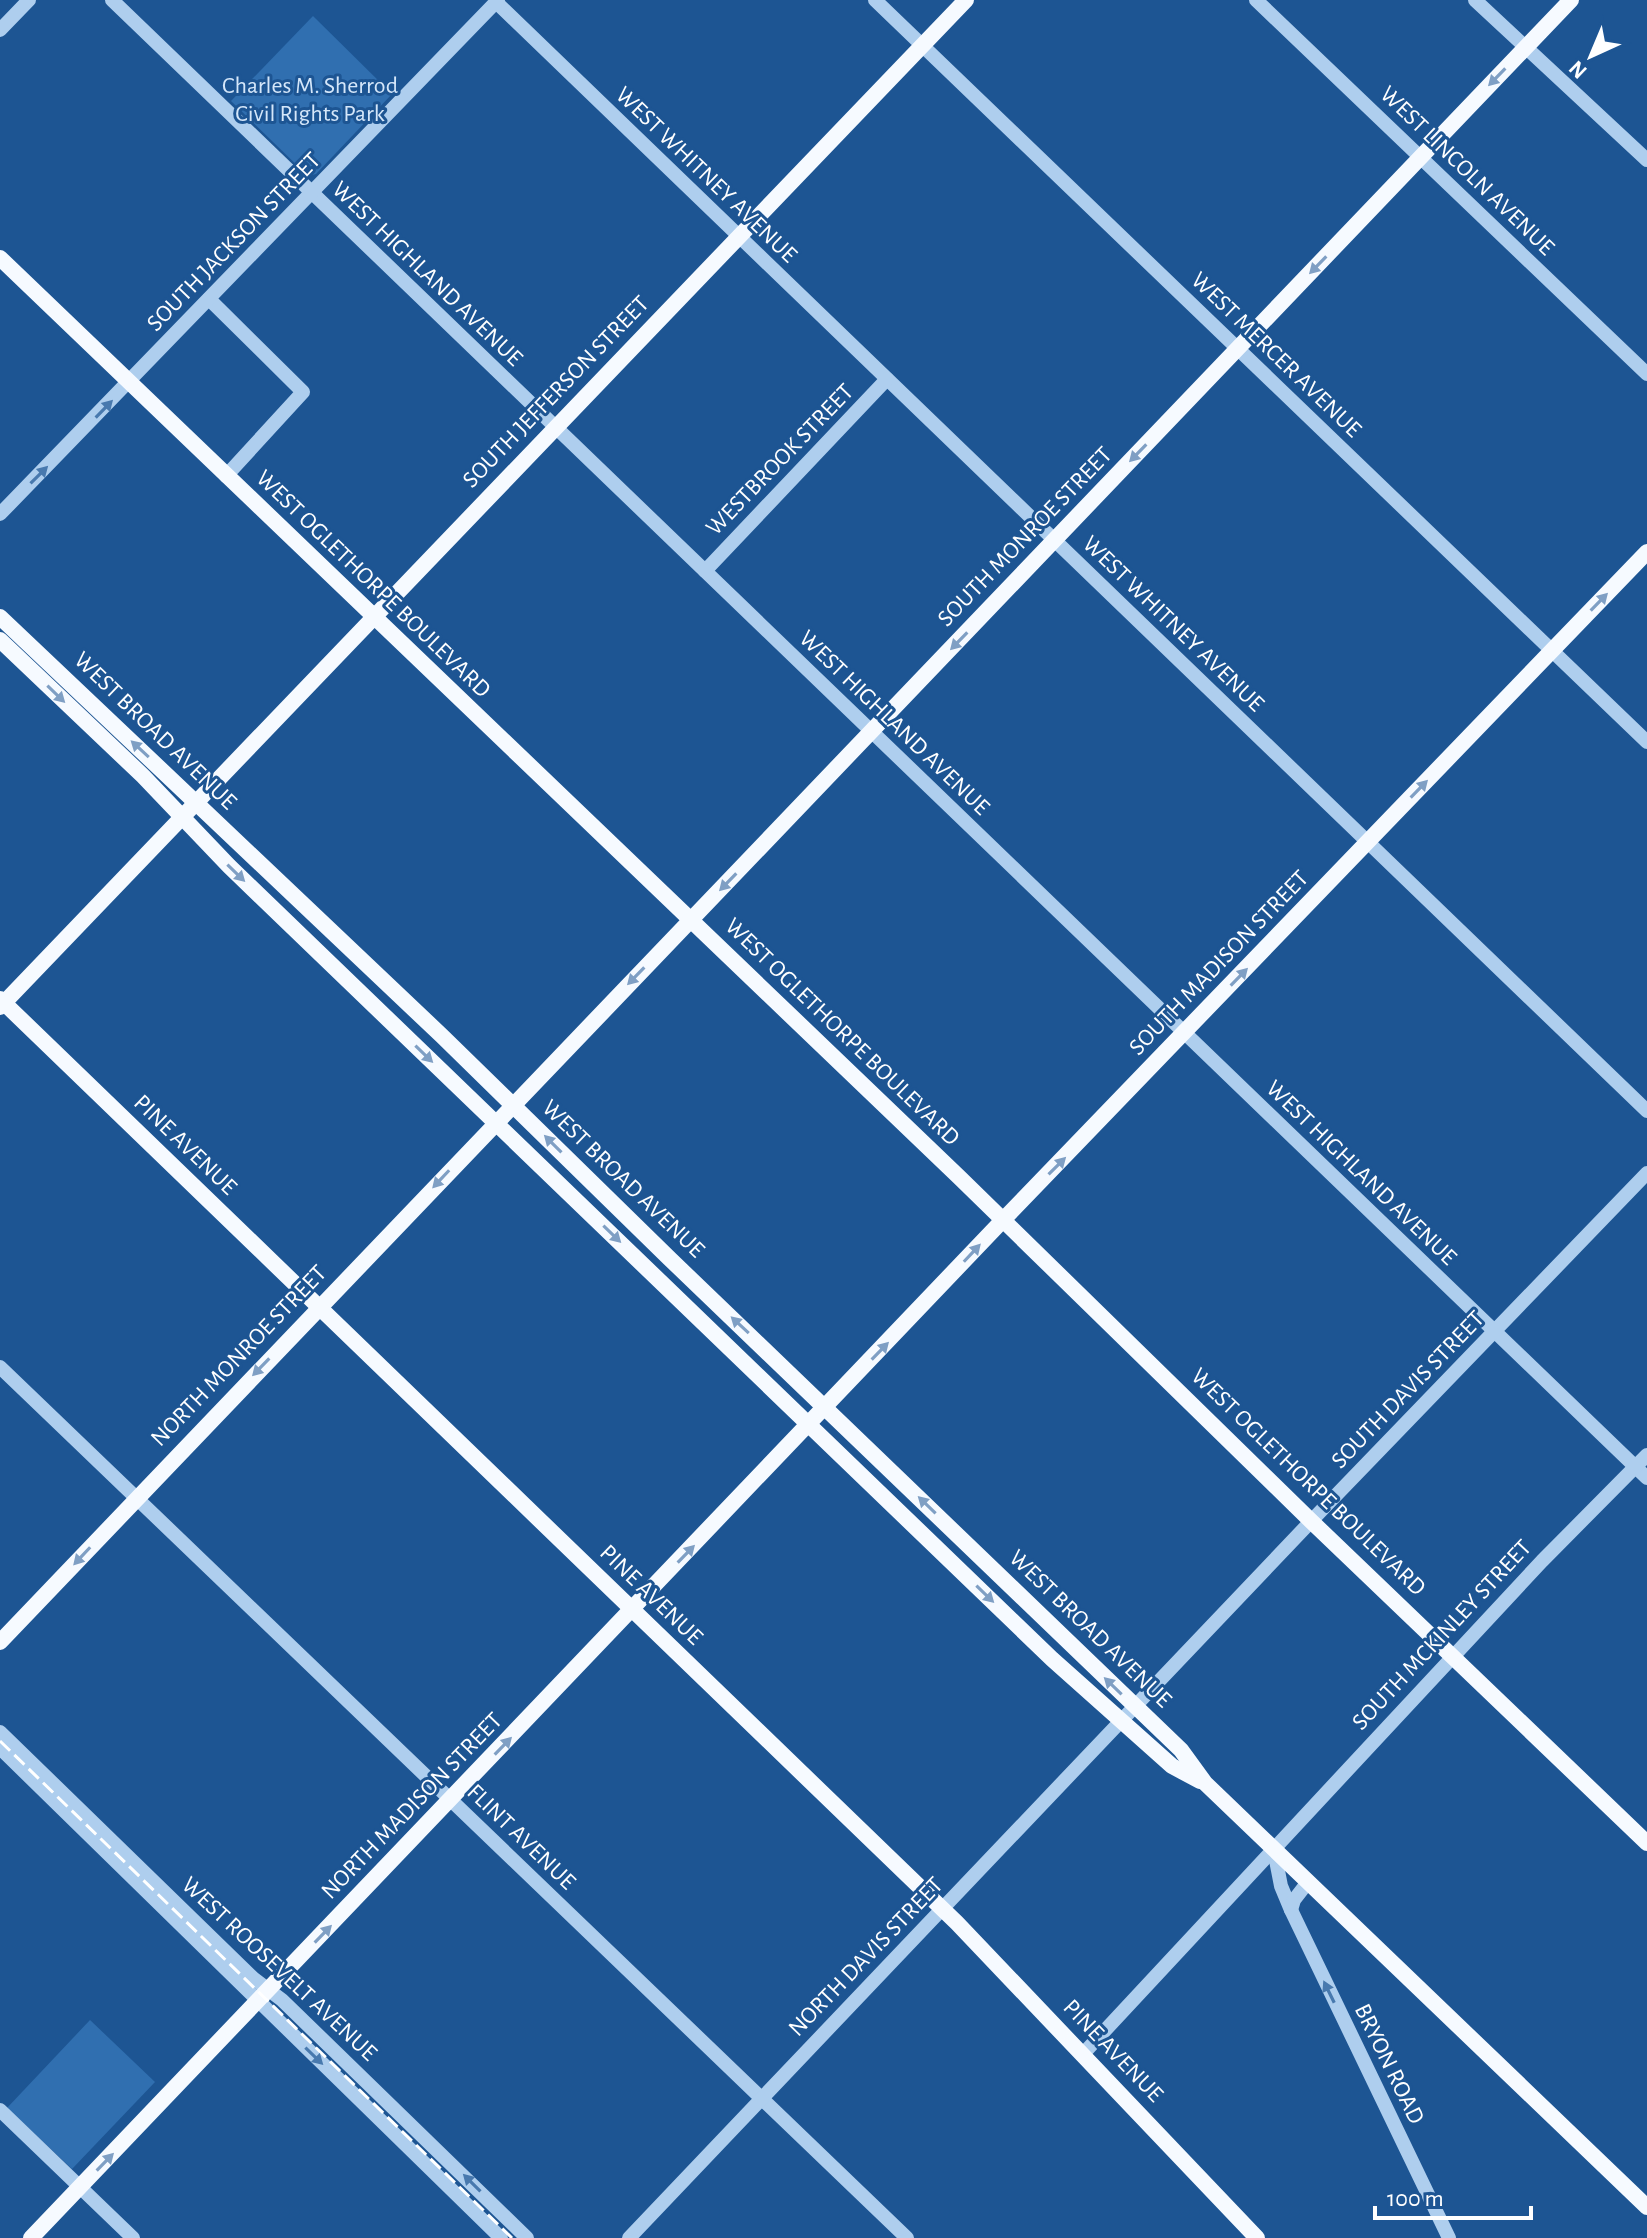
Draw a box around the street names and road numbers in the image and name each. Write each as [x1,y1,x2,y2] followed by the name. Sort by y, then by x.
[1375,82,1559,260] street label: WEST LINCOLN AVENUE
[611,83,801,268] street label: WEST WHITNEY AVENUE
[143,148,326,336] street label: SOUTH JACKSON STREET
[327,177,527,371] street label: WEST HIGHLAND AVENUE
[1186,268,1366,442] street label: WEST MERCER AVENUE
[458,291,654,493] street label: SOUTH JEFFERSON STREET
[702,380,858,540] street label: WESTBROOK STREET
[933,443,1117,631] street label: SOUTH MONROE STREET
[251,466,495,702] street label: WEST OGLETHORPE BOULEVARD
[1078,532,1268,717] street label: WEST WHITNEY AVENUE
[794,626,994,820] street label: WEST HIGHLAND AVENUE
[69,648,241,815] street label: WEST BROAD AVENUE
[1125,866,1313,1060] street label: SOUTH MADISON STREET
[720,914,964,1150] street label: WEST OGLETHORPE BOULEVARD
[1261,1076,1461,1270] street label: WEST HIGHLAND AVENUE
[129,1090,241,1200] street label: PINE AVENUE
[537,1096,709,1263] street label: WEST BROAD AVENUE
[147,1261,332,1451] street label: NORTH MONROE STREET
[1327,1307,1489,1473] street label: SOUTH DAVIS STREET
[1186,1364,1430,1600] street label: WEST OGLETHORPE BOULEVARD
[1348,1535,1536,1735] street label: SOUTH MCKINLEY STREET
[595,1540,707,1650] street label: PINE AVENUE
[1004,1546,1176,1713] street label: WEST BROAD AVENUE
[317,1708,507,1904] street label: NORTH MADISON STREET
[462,1780,580,1895] street label: FLINT AVENUE
[177,1873,382,2066] street label: WEST ROOSEVELT AVENUE
[784,1873,948,2041] street label: NORTH DAVIS STREET
[1058,1995,1168,2107] street label: PINE AVENUE
[1350,2000,1428,2128] street label: BRYON ROAD

